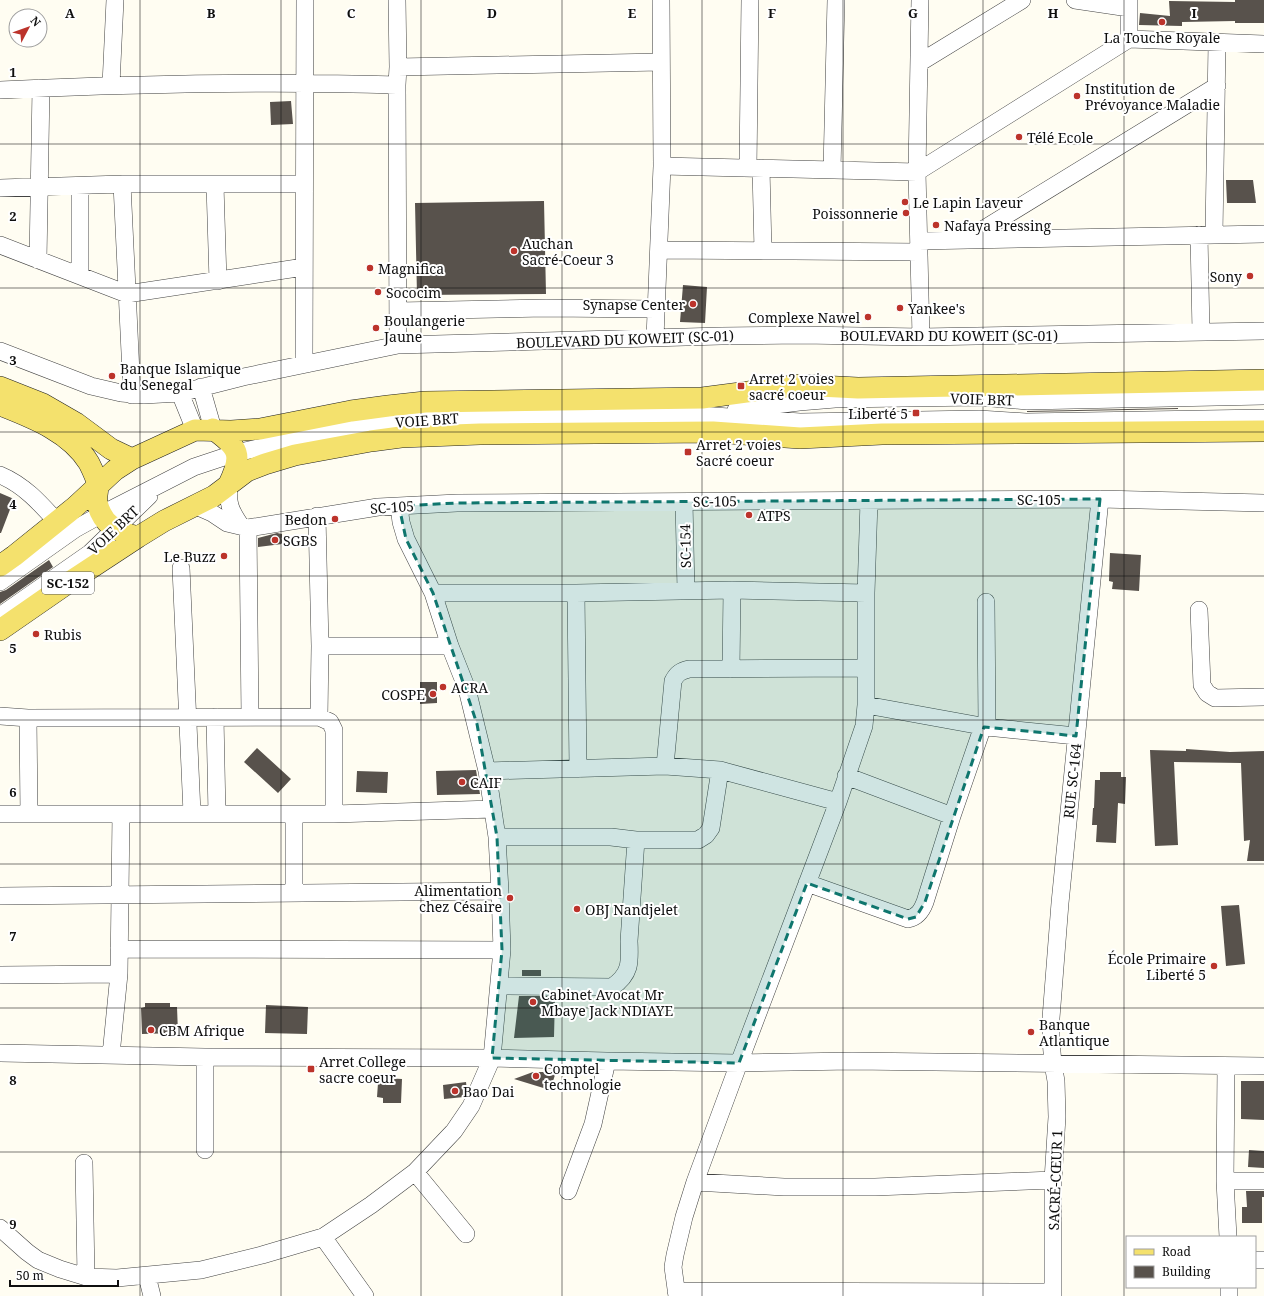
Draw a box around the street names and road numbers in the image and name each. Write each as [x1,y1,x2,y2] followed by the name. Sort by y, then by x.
[516,326,734,352] street label: BOULEVARD DU KOWEIT (SC-01)
[840,326,1058,345] street label: BOULEVARD DU KOWEIT (SC-01)
[950,388,1015,410] street label: VOIE BRT
[395,408,460,432] street label: VOIE BRT
[1017,490,1061,509] street label: SC-105
[693,491,737,511] street label: SC-105
[369,496,415,518] street label: SC-105
[83,501,143,559] street label: VOIE BRT
[675,524,695,568] street label: SC-154
[42,572,94,594] road number: SC-152
[1059,742,1085,820] street label: RUE SC-164
[1044,1129,1066,1231] street label: SACRÉ-CŒUR 1

